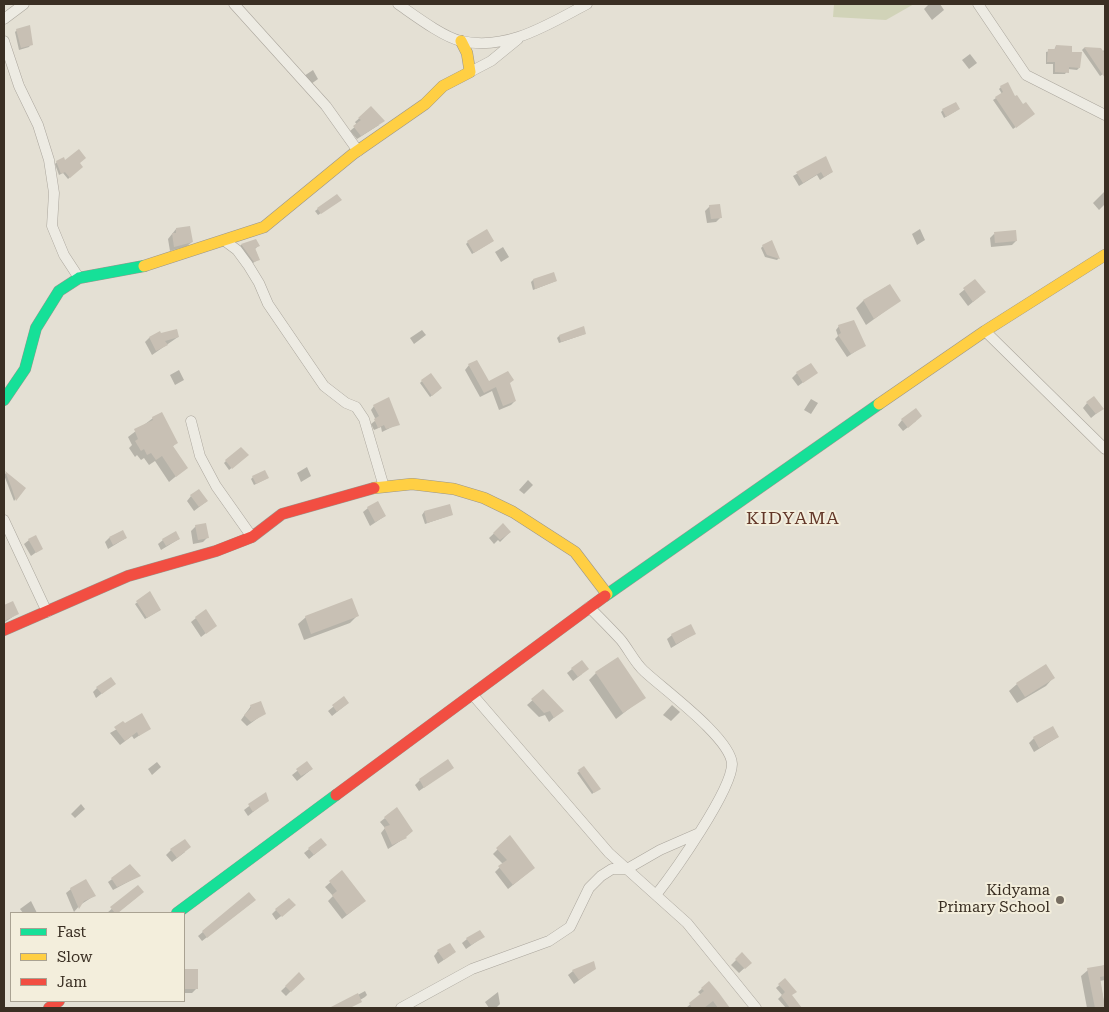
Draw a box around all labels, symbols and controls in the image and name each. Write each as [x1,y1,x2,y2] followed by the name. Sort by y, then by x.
[745,508,841,530] district label: KIDYAMA
[938,882,1050,917] place label: Kidyama Primary School
[1054,894,1066,906] marker: Kidyama Primary School
[10,912,185,1002] legend
[57,923,86,941] text: Fast
[57,948,92,966] text: Slow
[57,973,87,991] text: Jam

